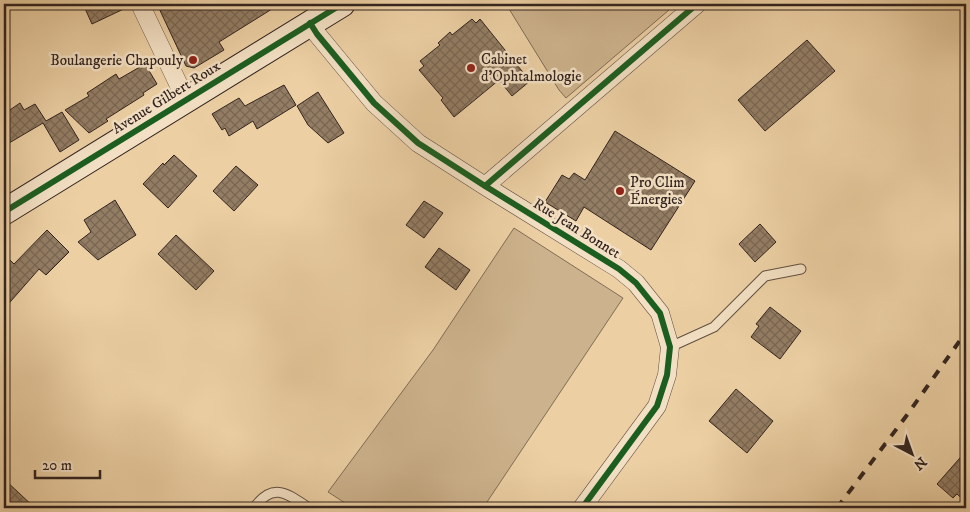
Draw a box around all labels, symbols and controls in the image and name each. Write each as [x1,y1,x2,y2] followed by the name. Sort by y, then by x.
[481,50,581,86] place label: Cabinet d'Ophtalmologie
[50,51,184,70] place label: Boulangerie Chapouly
[187,54,199,66] marker: Boulangerie Chapouly
[109,56,224,138] street label: Avenue Gilbert Roux
[465,62,477,74] marker: Cabinet d'Ophtalmologie
[630,173,684,209] place label: Pro Clim Énergies
[614,185,626,197] marker: Pro Clim Énergies
[530,194,624,263] street label: Rue Jean Bonnet
[888,430,938,480] north arrow
[35,447,100,479] scale bar
[909,452,930,474] text: N
[42,456,72,475] text: 20 m

